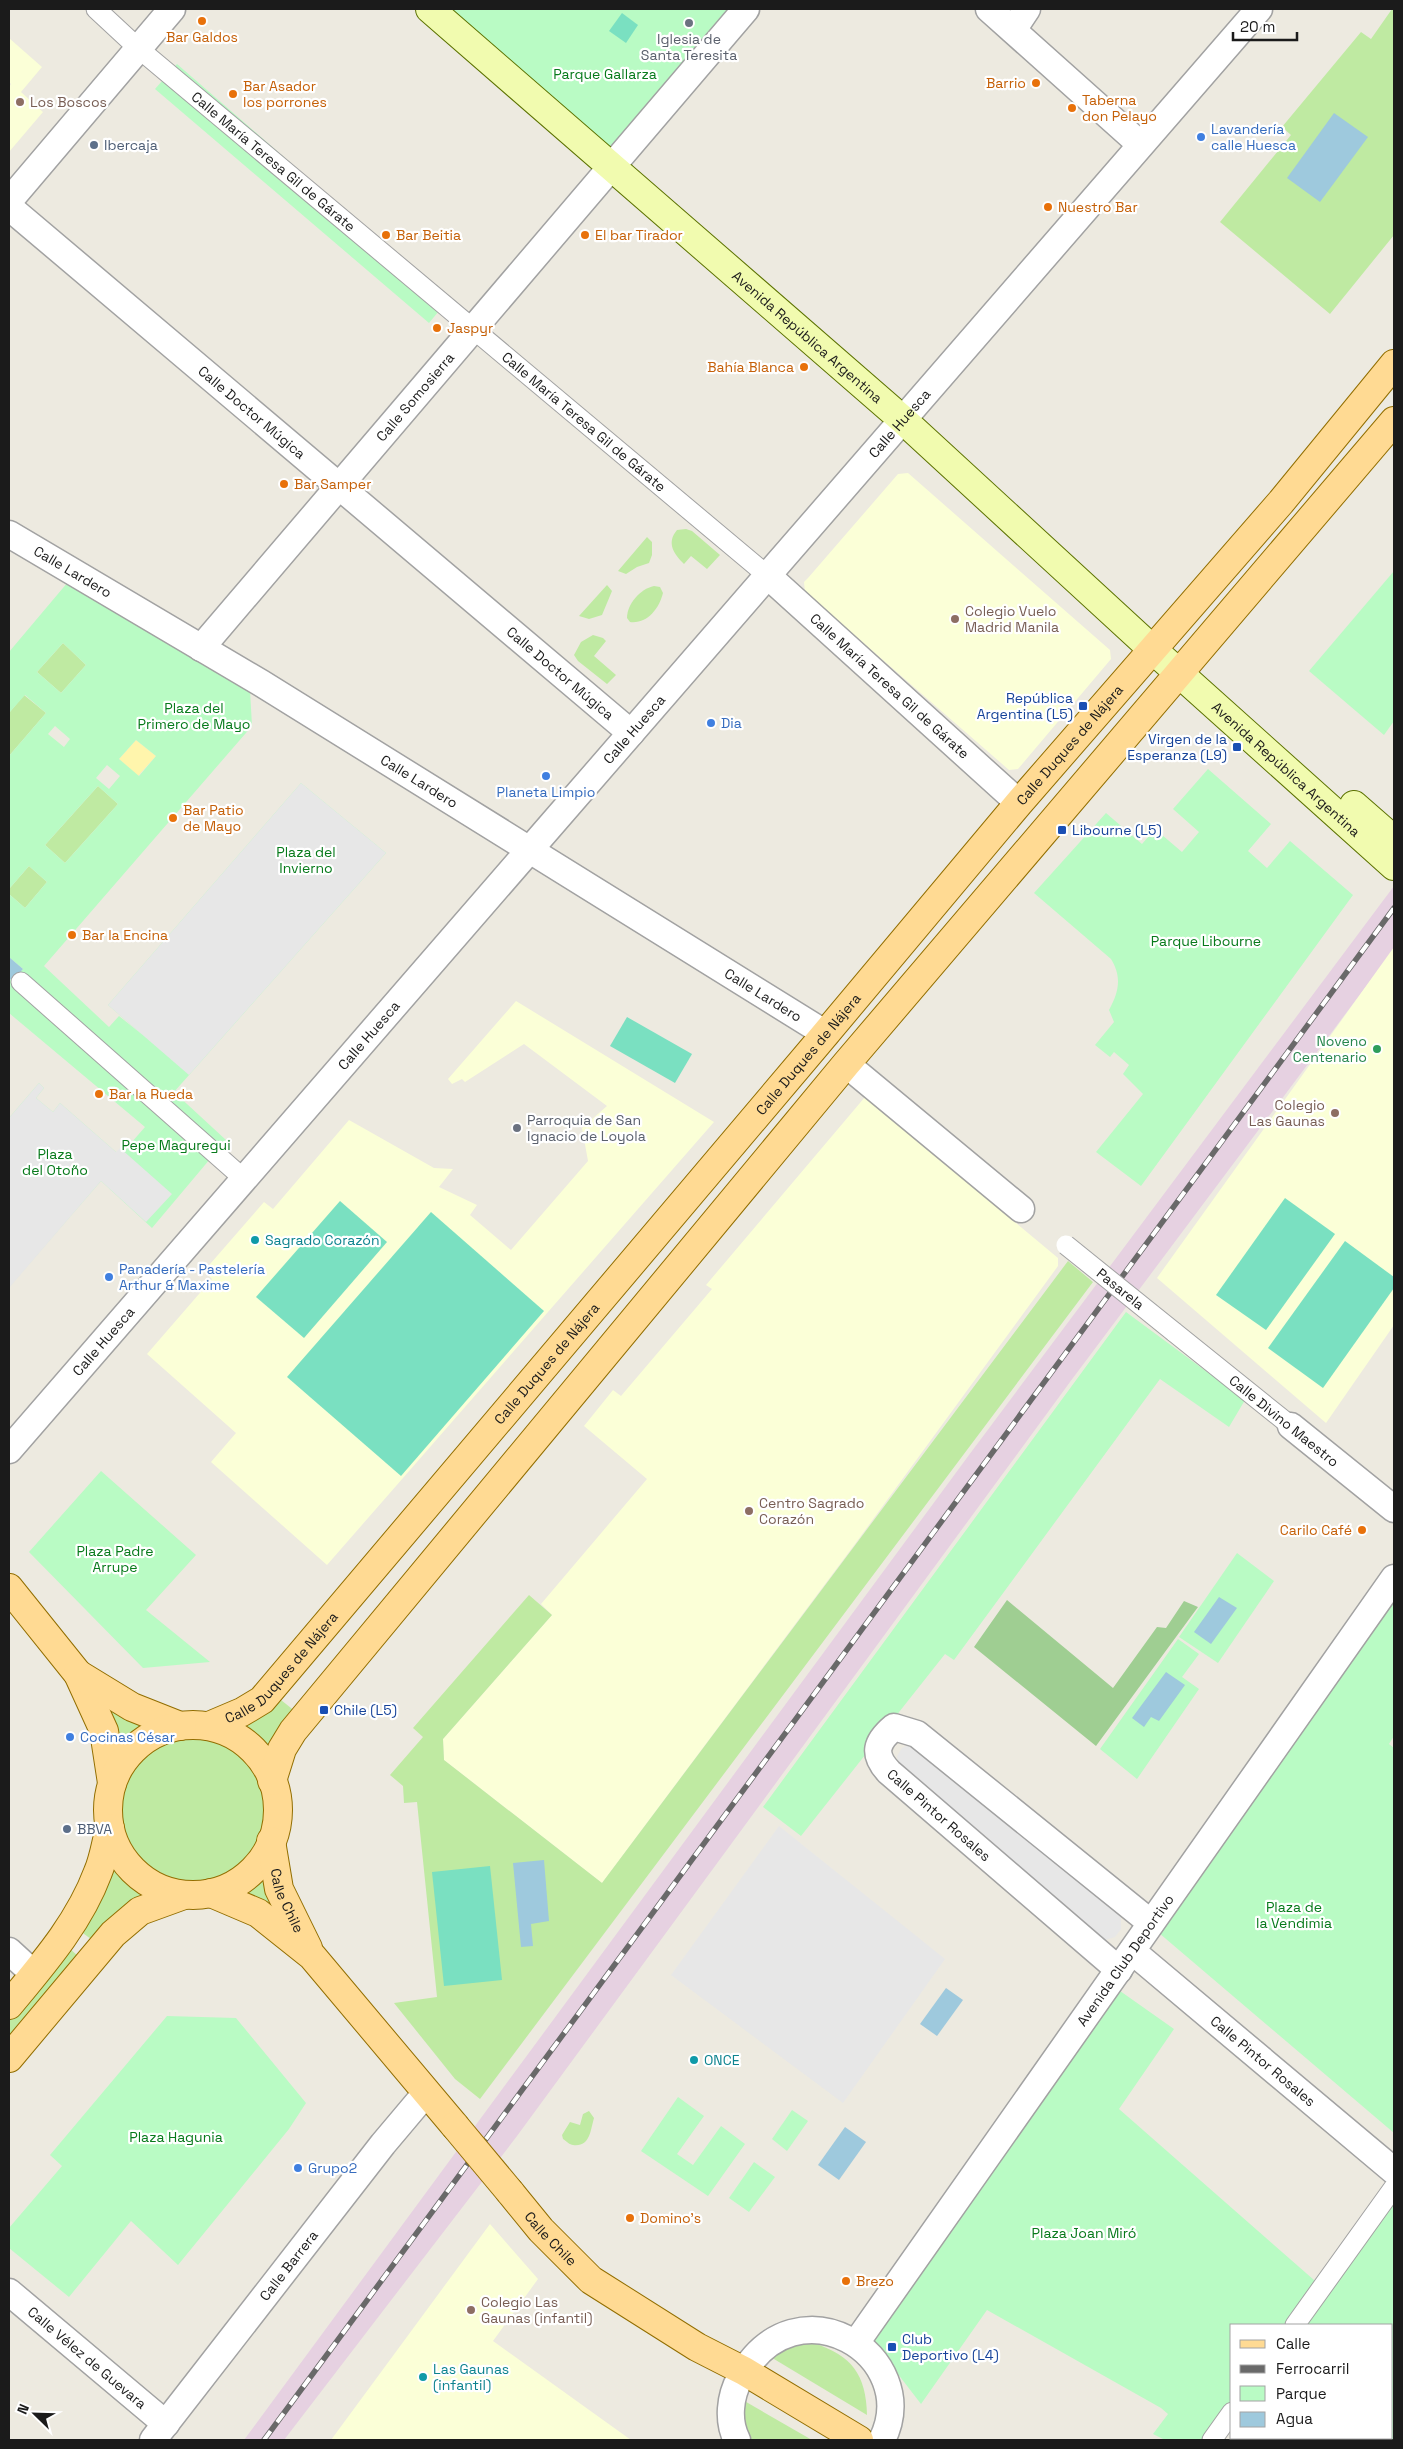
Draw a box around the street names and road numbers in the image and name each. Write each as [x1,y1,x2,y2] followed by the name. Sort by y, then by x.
[188,88,359,235] street label: Calle María Teresa Gil de Gárate
[728,267,886,407] street label: Avenida República Argentina
[498,348,670,496] street label: Calle María Teresa Gil de Gárate
[372,349,458,445] street label: Calle Somosierra
[194,362,309,463] street label: Calle Doctor Múgica
[865,385,934,462] street label: Calle Huesca
[30,542,115,602] street label: Calle Lardero
[806,609,973,763] street label: Calle María Teresa Gil de Gárate
[503,623,618,724] street label: Calle Doctor Múgica
[1012,681,1127,809] street label: Calle Duques de Nájera
[599,691,669,768] street label: Calle Huesca
[1208,698,1364,841] street label: Avenida República Argentina
[377,751,461,812] street label: Calle Lardero
[721,964,805,1026] street label: Calle Lardero
[752,990,865,1119] street label: Calle Duques de Nájera
[334,997,404,1074] street label: Calle Huesca
[1093,1264,1148,1314] street label: Pasarela
[490,1299,603,1428] street label: Calle Duques de Nájera
[68,1303,138,1380] street label: Calle Huesca
[1226,1371,1342,1471] street label: Calle Divino Maestro
[222,1608,342,1727] street label: Calle Duques de Nájera
[883,1765,995,1865] street label: Calle Pintor Rosales
[267,1867,308,1936] street label: Calle Chile
[1073,1891,1178,2030] street label: Avenida Club Deportivo
[1207,2012,1319,2110] street label: Calle Pintor Rosales
[521,2208,581,2270] street label: Calle Chile
[255,2226,322,2305] street label: Calle Barrera
[24,2303,150,2413] street label: Calle Vélez de Guevara

